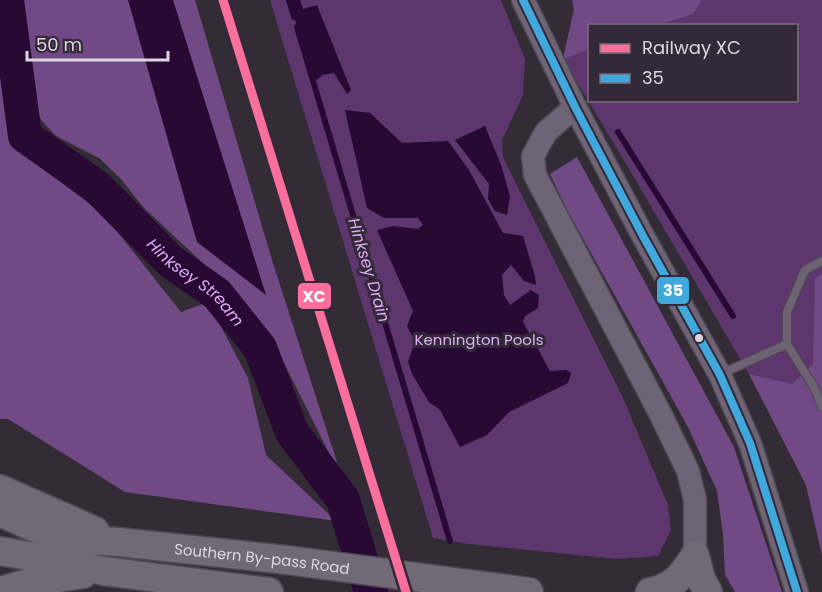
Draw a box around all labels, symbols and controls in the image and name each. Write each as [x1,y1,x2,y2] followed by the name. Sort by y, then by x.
[27,24,168,62] scale bar
[588,24,798,102] legend
[36,32,82,57] text: 50 m
[642,35,741,60] text: Railway XC
[642,65,664,90] text: 35
[342,215,396,325] water label: Hinksey Drain
[142,233,250,331] water label: Hinksey Stream
[656,276,690,305] line badge: 35
[663,279,683,302] text: 35
[297,282,332,310] line badge: XC
[302,285,326,308] text: XC
[415,329,544,350] park label: Kennington Pools
[693,332,705,344] unlabelled marker
[173,538,351,579] street label: Southern By-pass Road

